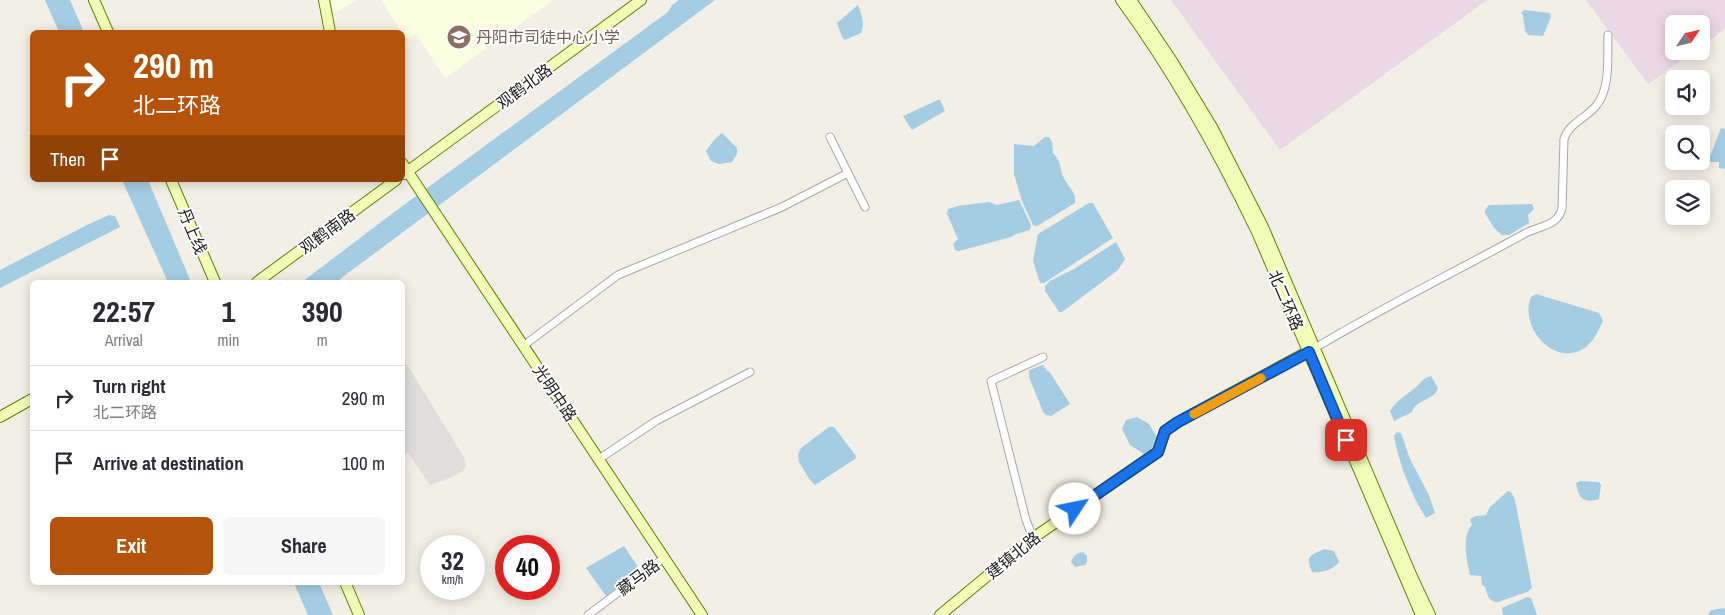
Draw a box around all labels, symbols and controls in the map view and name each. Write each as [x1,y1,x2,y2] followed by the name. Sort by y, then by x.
[1665,15,1710,60] north arrow
[1665,15,1710,225] map controls
[446,24,472,50] school or university icon: 丹阳市司徒中心小学
[476,26,620,48] place label: 丹阳市司徒中心小学
[133,42,214,89] text: 290 m
[50,50,115,115] icon: right
[492,58,556,114] street label: 观鹤北路
[1665,70,1710,115] button: sound
[133,90,221,120] text: 北二环路
[1665,125,1710,170] button: search
[96,145,124,173] icon: arrive
[50,146,86,172] text: Then
[1665,180,1710,225] button: layers
[295,203,359,259] street label: 观鹤南路
[173,205,213,257] street label: 丹上线
[1263,266,1309,334] street label: 北二环路
[92,291,155,331] text: 22:57
[222,291,235,331] text: 1
[302,291,343,331] text: 390
[105,329,143,351] text: Arrival
[217,329,239,351] text: min
[317,329,328,351] text: m
[528,360,582,426] street label: 光明中路
[93,373,165,399] text: Turn right
[50,384,78,412] icon: right
[342,385,385,411] text: 290 m
[93,401,157,423] text: 北二环路
[1325,419,1367,461] pin
[1332,426,1360,454] icon: arrive
[50,449,78,477] icon: arrive
[93,450,244,476] text: Arrive at destination
[342,450,385,476] text: 100 m
[1048,482,1100,534] position arrow
[50,517,213,575] button: Exit
[223,517,385,575] button: Share
[981,526,1045,584] street label: 建镇北路
[495,535,560,600] speed limit sign: 40
[441,544,464,578] text: 32
[612,554,664,600] street label: 藏马路
[442,572,463,588] text: km/h

